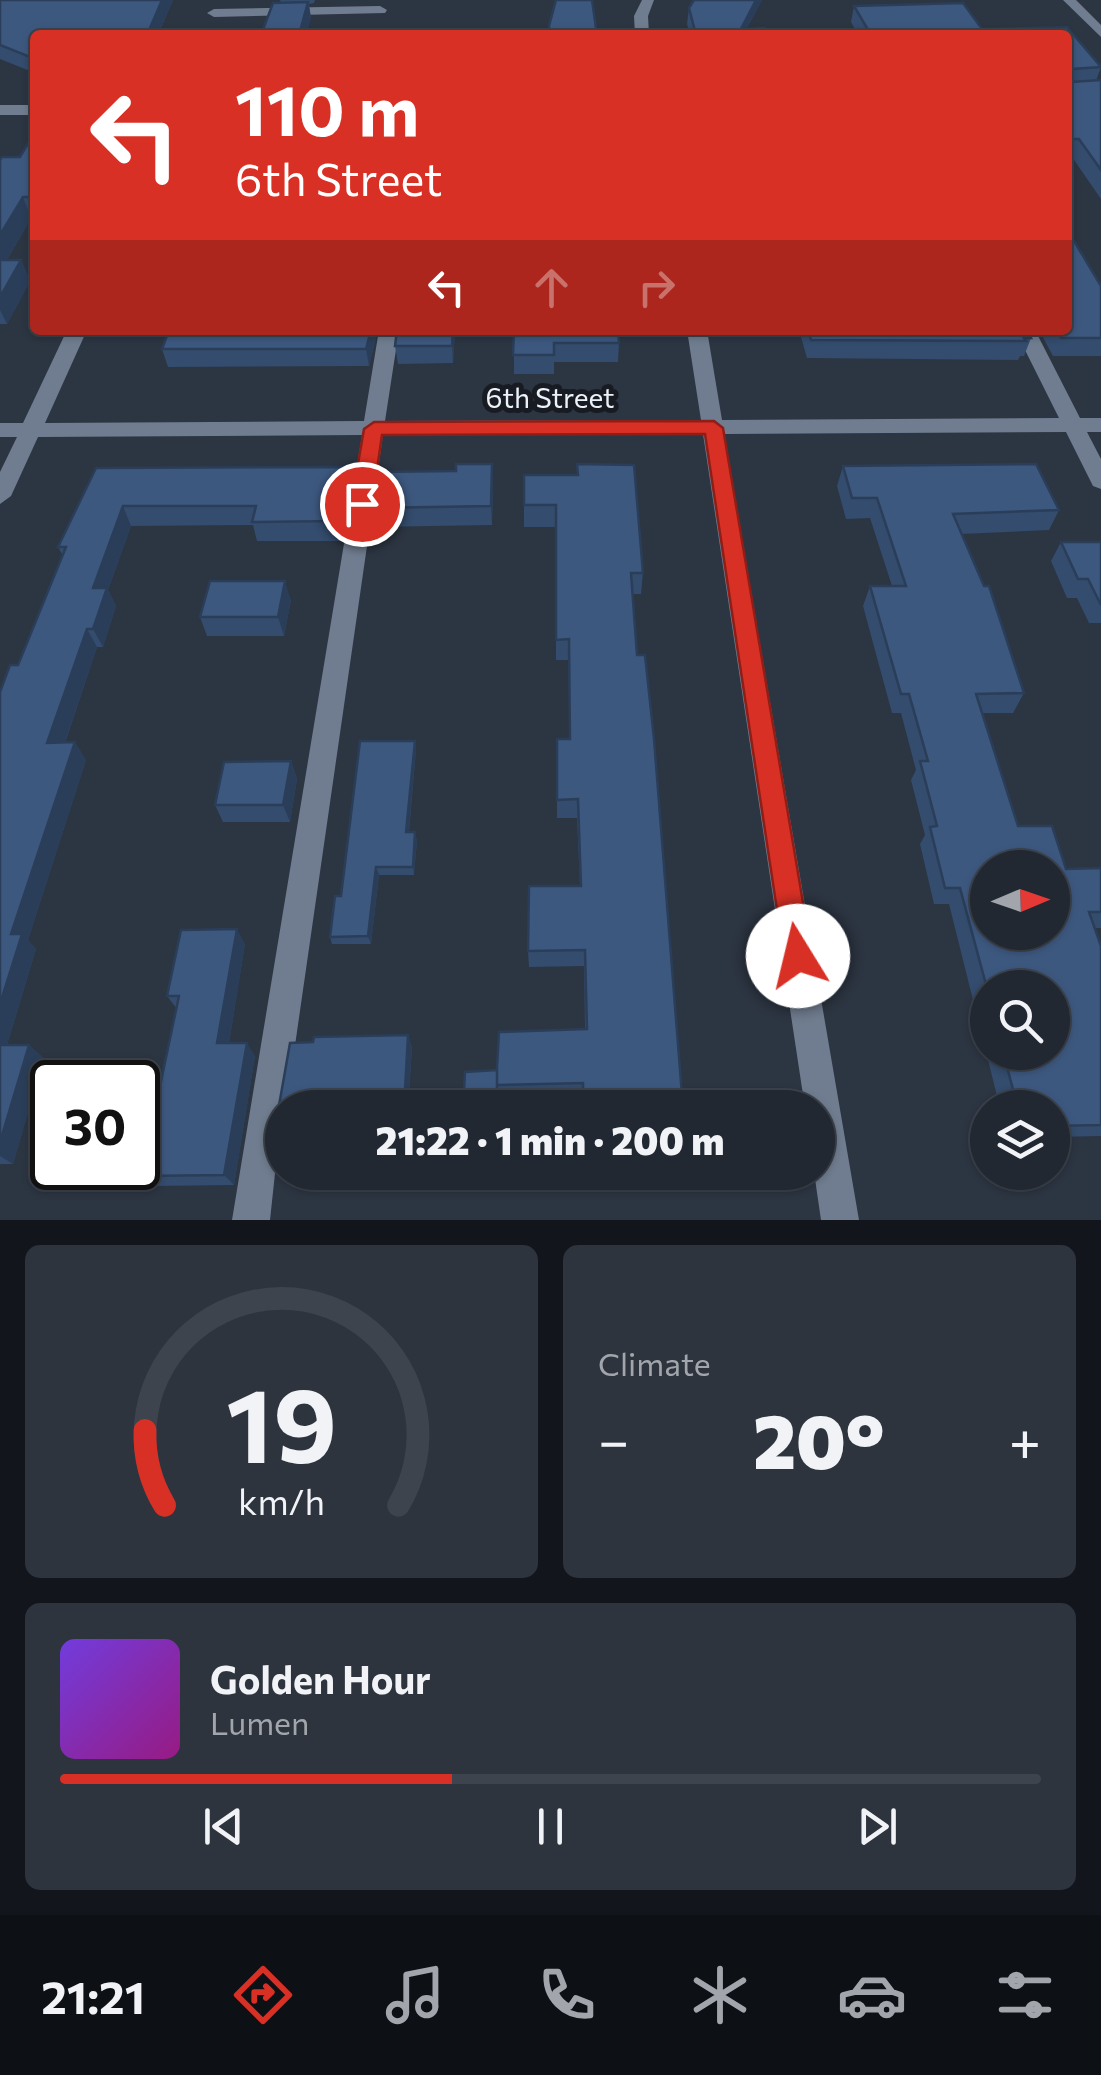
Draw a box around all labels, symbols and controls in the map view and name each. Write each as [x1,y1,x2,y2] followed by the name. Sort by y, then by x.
[235,65,419,150] text: 110 m
[70,70,200,200] icon: left
[235,150,442,205] text: 6th Street
[419,260,474,315] icon: left
[524,260,579,315] icon: ahead
[629,260,684,315] icon: right
[485,380,615,414] street label: 6th Street
[320,462,405,547] pin
[335,477,390,532] icon: arrive
[970,850,1070,950] north arrow
[970,850,1070,1190] map controls
[746,904,850,1008] position arrow
[970,970,1070,1070] button: search
[30,1060,160,1190] speed limit sign: 30
[970,1090,1070,1190] button: layers
[376,1116,724,1163] text: 21:22 · 1 min · 200 m
[598,1343,711,1383] text: Climate
[226,1357,337,1484] text: 19
[753,1393,885,1484] text: 20°
[598,1405,629,1472] text: −
[1009,1405,1041,1472] text: +
[238,1479,325,1522] text: km/h
[210,1655,431,1702] text: Golden Hour
[210,1702,309,1742] text: Lumen
[196,1799,251,1854] icon: previous
[523,1799,578,1854] icon: pause
[850,1799,905,1854] icon: next
[228,1960,298,2030] icon: directions
[380,1960,450,2030] icon: music
[532,1960,602,2030] icon: phone
[685,1960,755,2030] icon: climate
[837,1960,907,2030] icon: car
[990,1960,1060,2030] icon: filters
[41,1968,145,2023] text: 21:21

